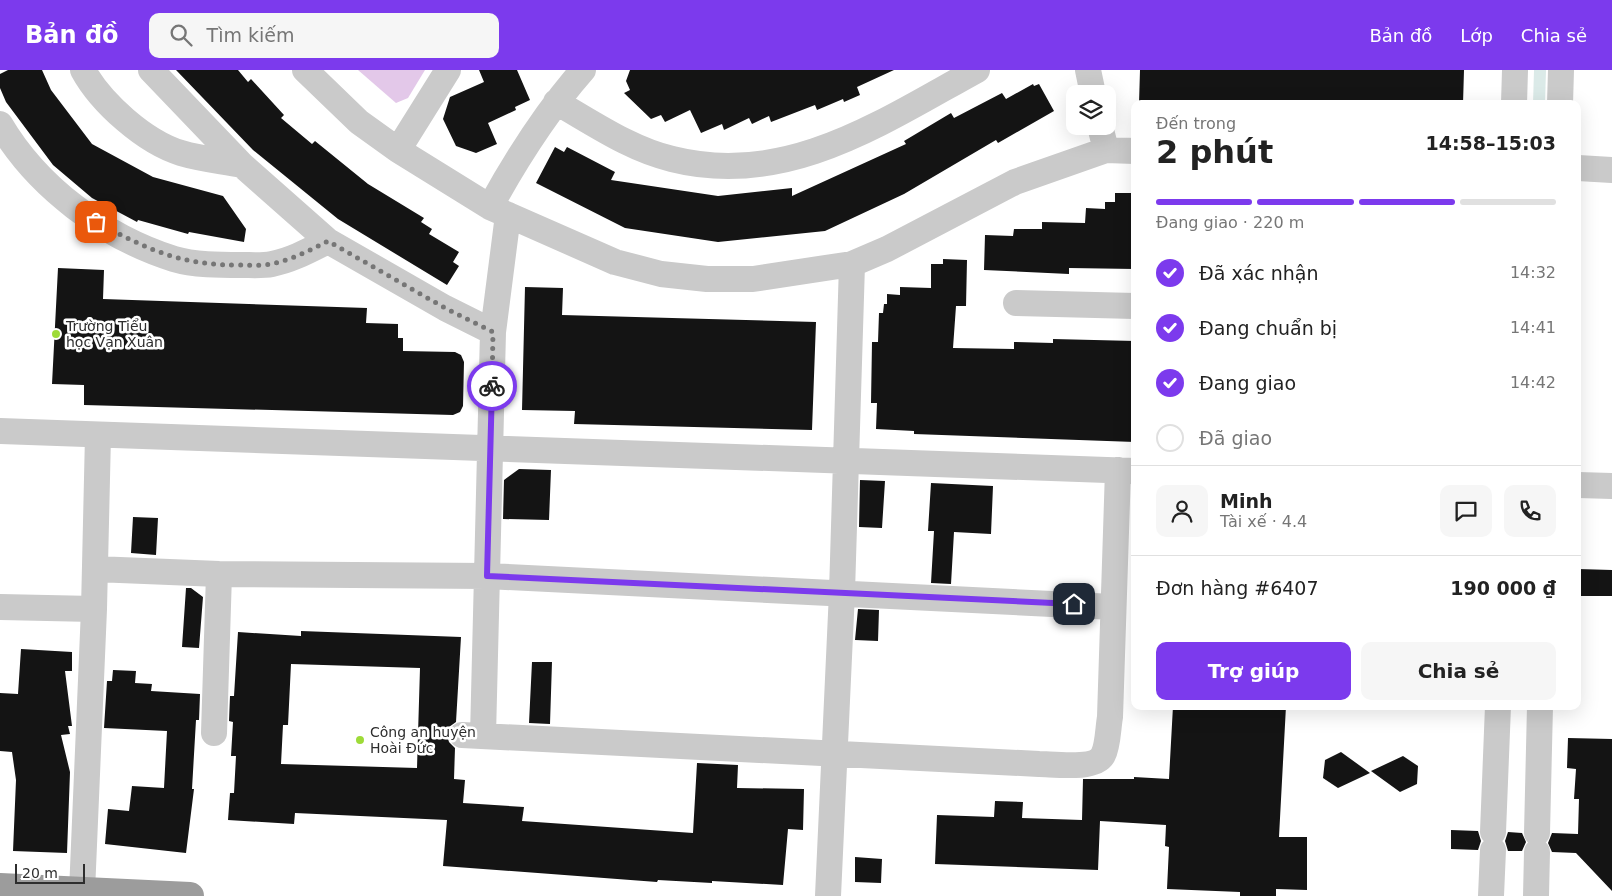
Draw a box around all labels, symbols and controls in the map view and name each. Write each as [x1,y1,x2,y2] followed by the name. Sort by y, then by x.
[149,13,499,58] search box
[25,21,119,49] text: Bản đồ
[167,21,195,49] icon: search
[207,24,295,46] text: Tìm kiếm
[1369,25,1432,46] text: Bản đồ
[1460,25,1493,46] text: Lớp
[1521,25,1587,46] text: Chia sẻ
[1066,85,1116,135] map controls
[1066,85,1116,135] button: layers
[1156,114,1236,133] text: Đến trong
[1426,132,1556,154] text: 14:58–15:03
[1156,133,1273,171] text: 2 phút
[75,201,117,243] pin
[82,208,110,236] icon: bag
[1156,213,1304,232] text: Đang giao · 220 m
[1156,259,1184,287] icon: check
[1199,262,1319,284] text: Đã xác nhận
[1510,263,1556,282] text: 14:32
[1156,314,1184,342] icon: check
[1199,317,1337,339] text: Đang chuẩn bị
[65,318,163,350] place label: Trường Tiểu học Vạn Xuân
[1510,318,1556,337] text: 14:41
[50,328,62,340] marker: Trường Tiểu học Vạn Xuân
[467,361,517,411] courier
[1156,369,1184,397] icon: check
[478,372,506,400] icon: bike
[1199,372,1296,394] text: Đang giao
[1510,373,1556,392] text: 14:42
[1199,427,1272,449] text: Đã giao
[1156,485,1208,537] button: person
[1440,485,1492,537] button: chat
[1504,485,1556,537] button: phone
[1220,490,1272,512] text: Minh
[1220,512,1307,531] text: Tài xế · 4.4
[1156,577,1319,599] text: Đơn hàng #6407
[1450,577,1556,599] text: 190 000 ₫
[1053,583,1095,625] pin
[1060,590,1088,618] icon: home
[1156,642,1351,700] button: Trợ giúp
[1361,642,1556,700] button: Chia sẻ
[370,724,476,756] place label: Công an huyện Hoài Đức
[354,734,366,746] marker: Công an huyện Hoài Đức
[15,861,85,884] scale bar
[22,865,58,881] text: 20 m

